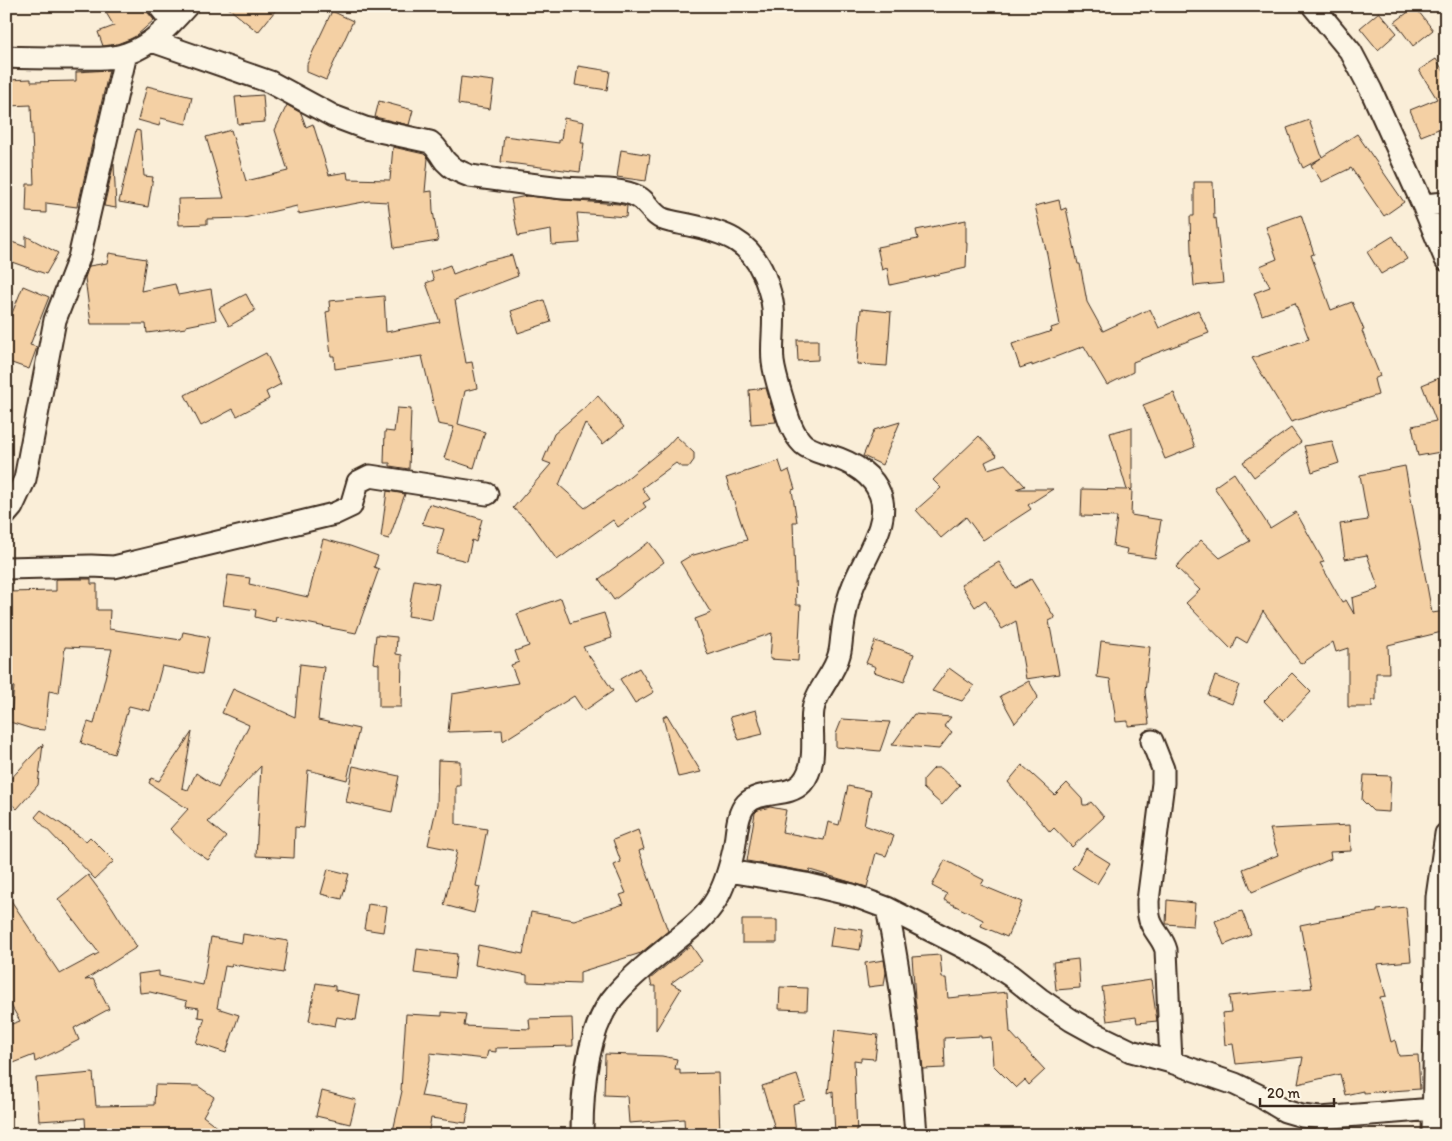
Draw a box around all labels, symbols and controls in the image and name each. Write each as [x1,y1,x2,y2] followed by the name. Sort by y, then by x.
[1260,1076,1333,1108] scale bar
[1267,1084,1301,1102] text: 20 m

